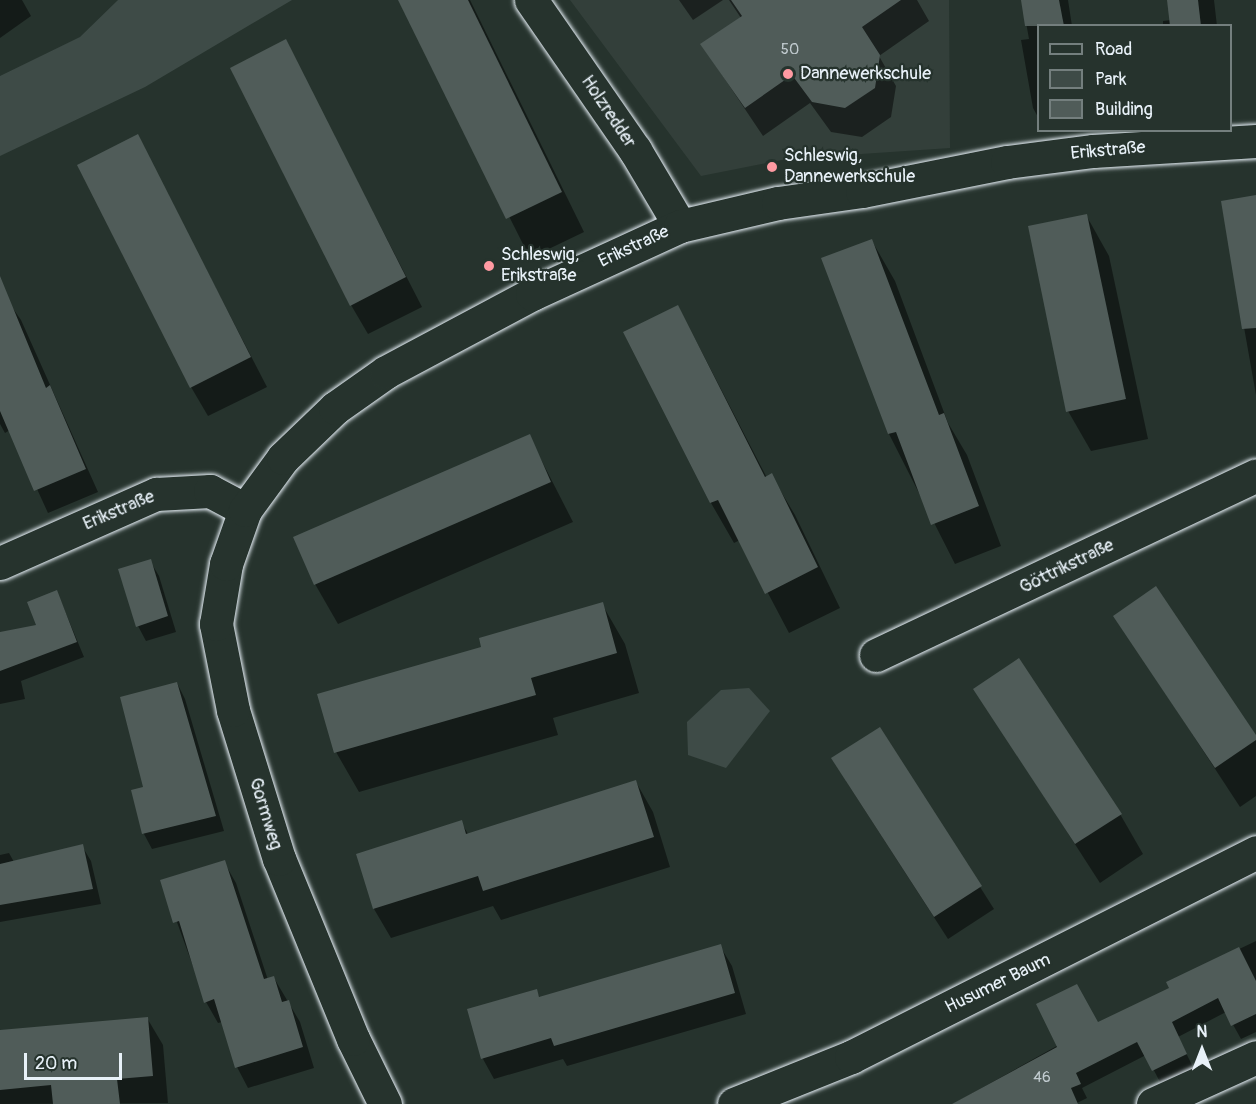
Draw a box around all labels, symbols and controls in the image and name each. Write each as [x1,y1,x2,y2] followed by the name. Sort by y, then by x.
[1037,24,1232,132] legend
[1095,38,1132,61] text: Road
[781,41,799,59] house number: 50
[800,63,931,85] place label: Dannewerkschule
[781,67,795,81] marker: Dannewerkschule
[1095,68,1127,91] text: Park
[576,72,640,152] street label: Holzredder
[1095,98,1153,121] text: Building
[1070,137,1146,165] street label: Erikstraße
[784,146,915,188] place label: Schleswig, Dannewerkschule
[765,160,779,174] marker: Schleswig, Dannewerkschule
[595,221,673,273] street label: Erikstraße
[501,245,579,288] place label: Schleswig, Erikstraße
[482,259,496,273] marker: Schleswig, Erikstraße
[80,486,158,536] street label: Erikstraße
[1016,535,1118,599] street label: Göttrikstraße
[244,775,286,853] street label: Gormweg
[942,949,1054,1019] street label: Husumer Baum
[1172,1020,1232,1080] north arrow
[1197,1022,1207,1042] text: N
[27,1041,124,1079] scale bar
[35,1052,77,1075] text: 20 m
[1033,1069,1051,1087] house number: 46

